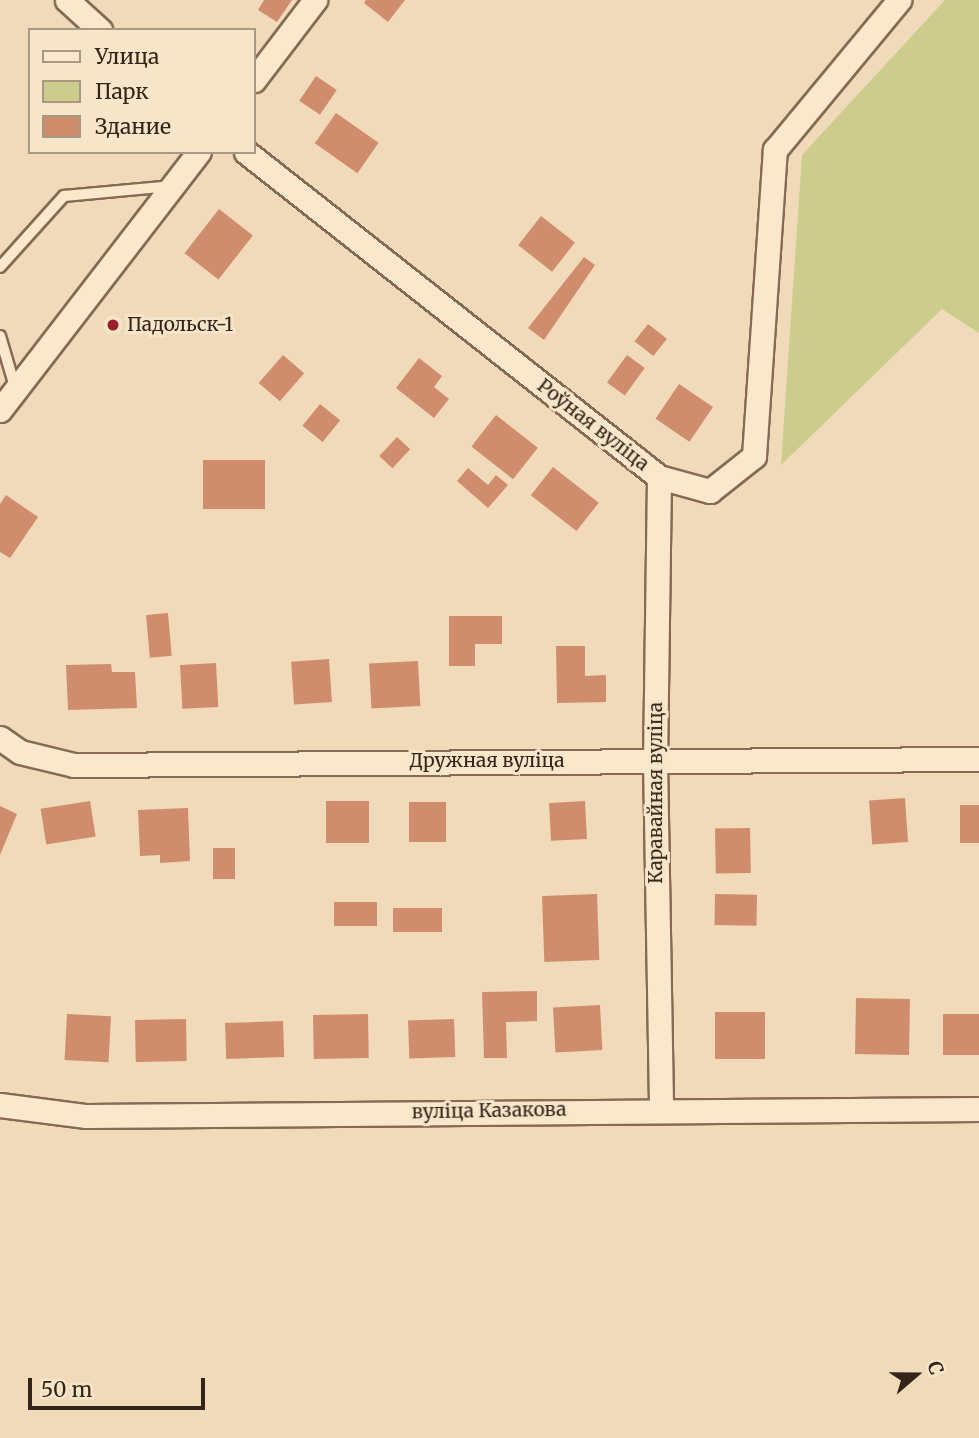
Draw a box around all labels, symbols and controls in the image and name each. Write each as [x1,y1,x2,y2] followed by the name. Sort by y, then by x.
[28,28,256,154] legend
[95,43,159,70] text: Улица
[95,78,149,105] text: Парк
[95,113,171,140] text: Здание
[127,314,233,336] place label: Падольск-1
[105,317,121,333] marker: Падольск-1
[533,374,653,476] street label: Роўная вуліца
[645,702,667,884] street label: Каравайная вуліца
[410,750,564,772] street label: Дружная вуліца
[411,1098,567,1124] street label: вуліца Казакова
[881,1340,951,1410] north arrow
[922,1358,949,1378] text: С
[32,1364,208,1408] scale bar
[41,1376,92,1403] text: 50 m

